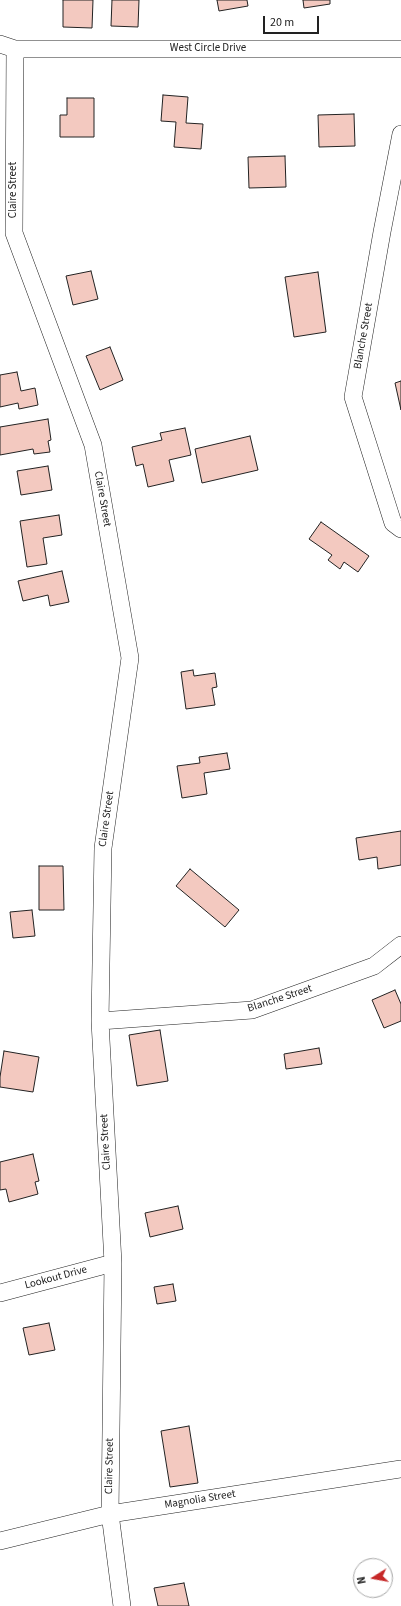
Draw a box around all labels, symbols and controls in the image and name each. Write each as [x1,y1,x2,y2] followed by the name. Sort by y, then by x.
[265,8,321,34] scale bar
[270,14,294,31] text: 20 m
[170,42,246,56] street label: West Circle Drive
[7,162,21,218] street label: Claire Street
[352,302,376,370] street label: Blanche Street
[91,470,113,528] street label: Claire Street
[97,790,117,848] street label: Claire Street
[246,982,314,1016] street label: Blanche Street
[98,1114,114,1170] street label: Claire Street
[23,1263,89,1293] street label: Lookout Drive
[103,1438,117,1494] street label: Claire Street
[163,1488,237,1512] street label: Magnolia Street
[353,1558,393,1598] north arrow
[354,1575,370,1585] text: N

